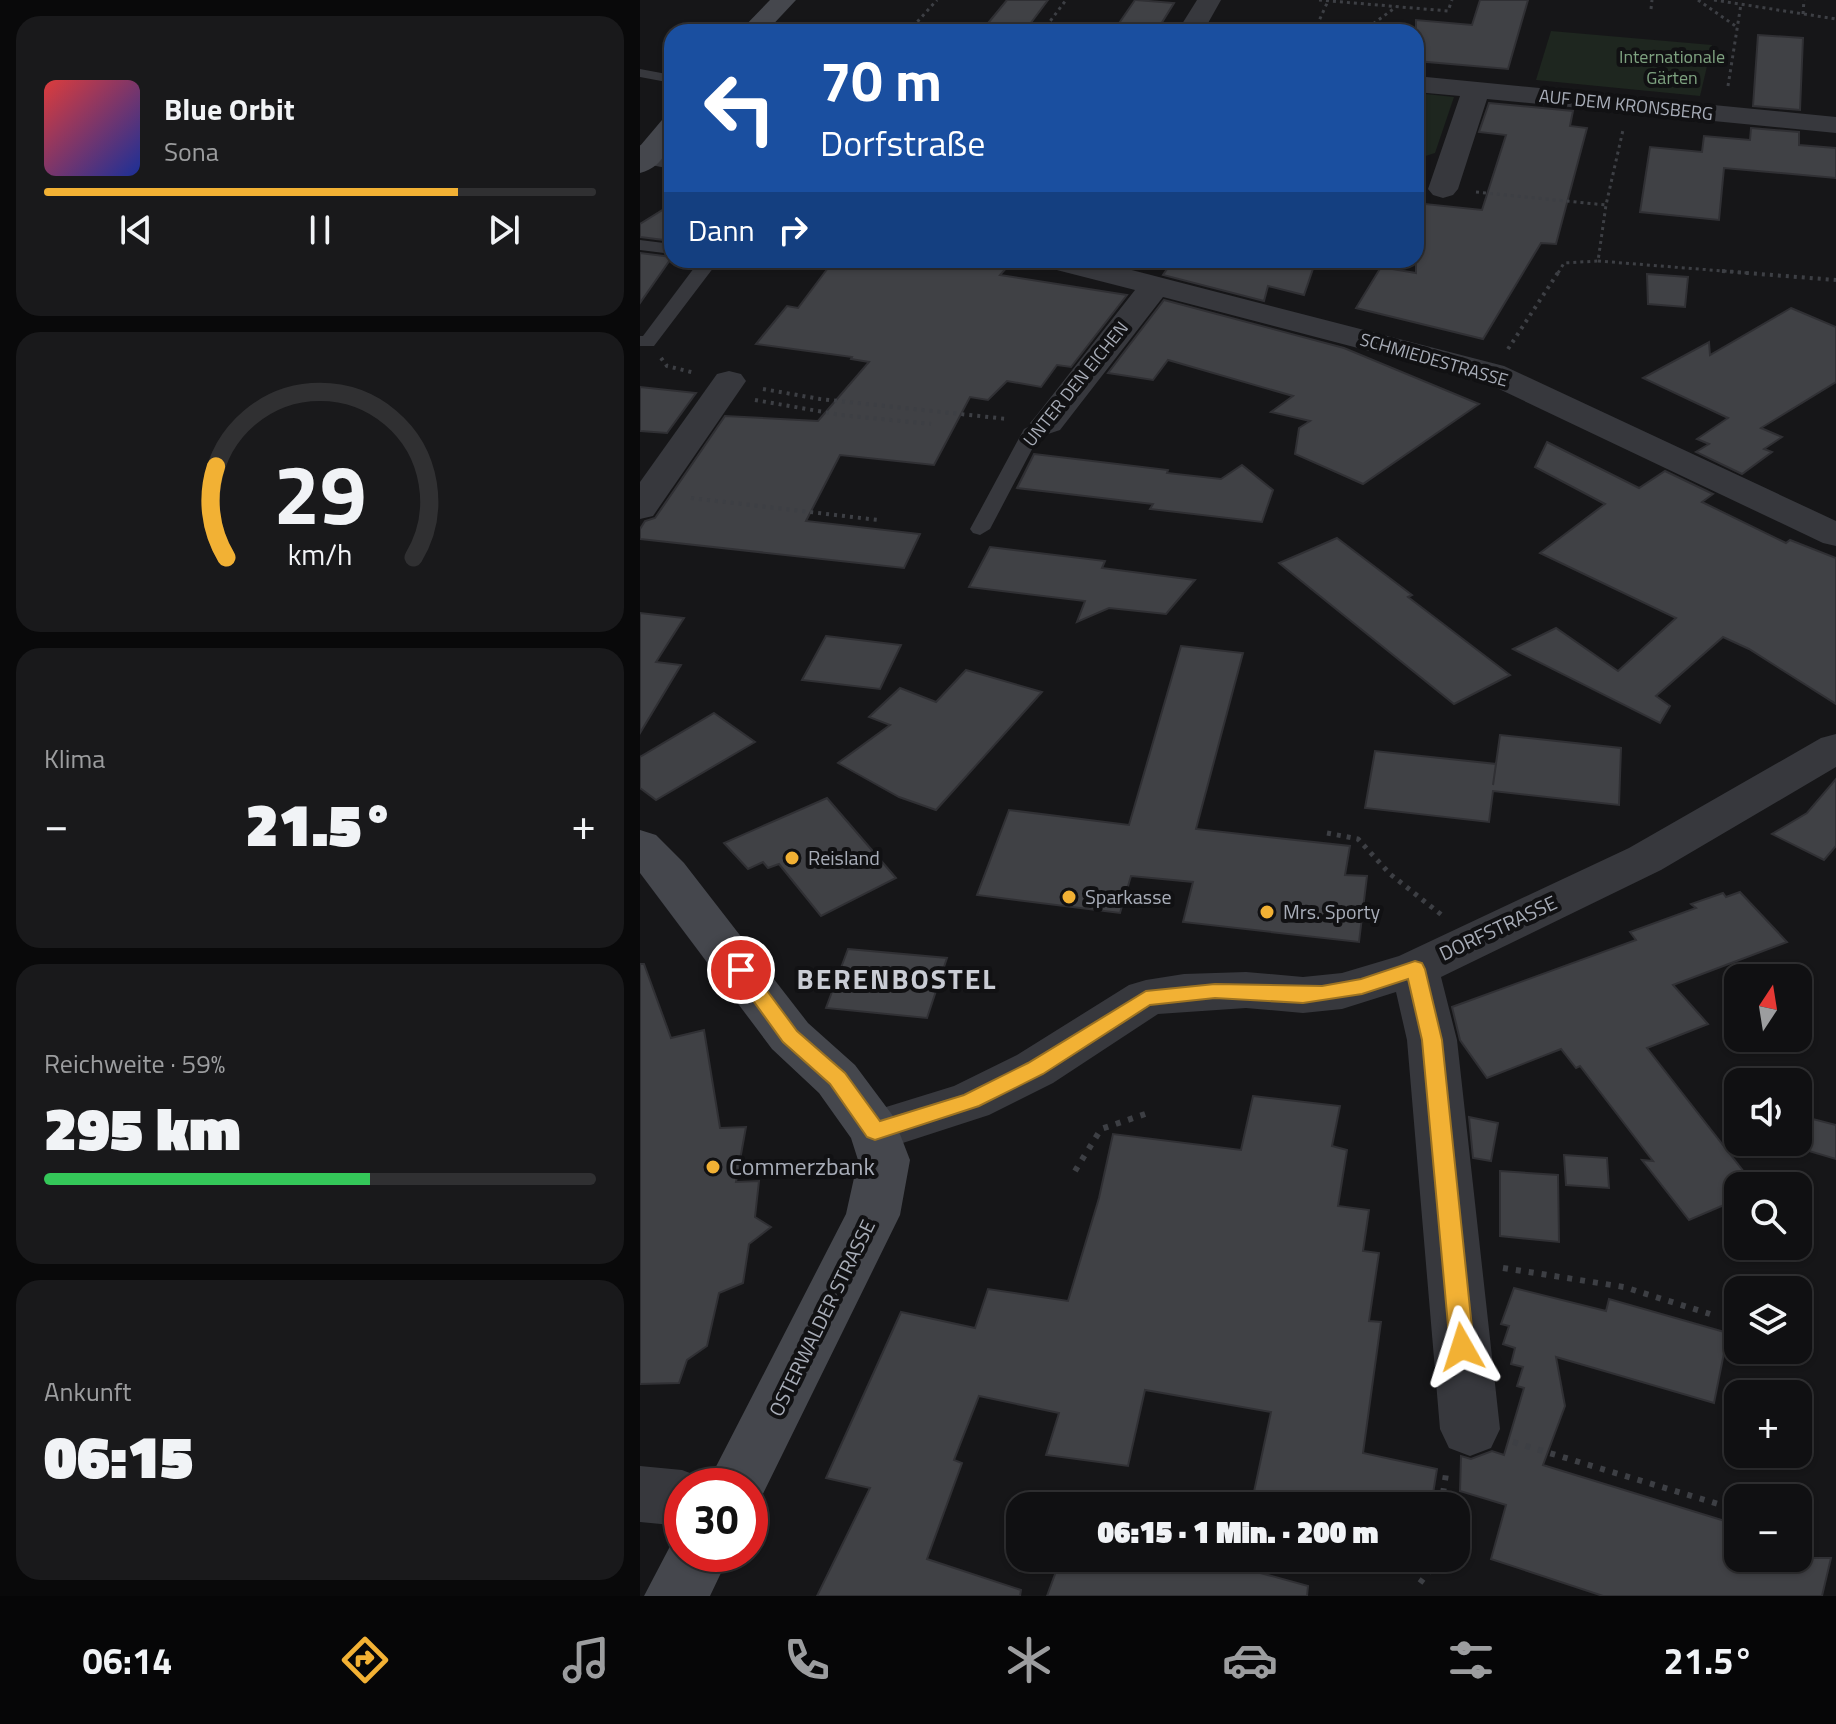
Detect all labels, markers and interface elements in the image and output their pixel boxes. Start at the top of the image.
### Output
text: 70 m [820,38,942,123]
park label: Internationale Gärten [1619,43,1725,91]
icon: left [688,56,792,160]
street label: AUF DEM KRONSBERG [1538,82,1714,127]
text: Blue Orbit [164,86,295,132]
text: Dorfstraße [820,115,985,170]
text: Sona [164,132,219,171]
text: Dann [688,207,755,253]
icon: previous [114,208,158,252]
icon: pause [298,208,342,252]
icon: next [482,208,526,252]
icon: right [771,208,815,252]
street label: UNTER DEN EICHEN [1017,315,1135,452]
street label: SCHMIEDESTRASSE [1357,325,1511,394]
text: 29 [273,430,367,556]
text: km/h [288,533,352,576]
text: Klima [44,739,105,778]
text: 21.5° [246,778,394,869]
text: − [44,790,69,857]
text: + [571,790,596,857]
place label: Reisland [808,842,880,873]
marker: Reisland [783,849,801,867]
place label: Sparkasse [1085,881,1172,912]
street label: DORFSTRASSE [1434,887,1562,968]
marker: Sparkasse [1060,888,1078,906]
place label: Mrs. Sporty [1283,896,1381,927]
marker: Mrs. Sporty [1258,903,1276,921]
pin [707,936,775,1004]
icon: arrive [719,948,763,992]
district label: BERENBOSTEL [797,957,997,1000]
north arrow [1724,964,1812,1052]
map controls [1724,964,1812,1572]
text: Reichweite · 59% [44,1044,225,1083]
button: sound [1724,1068,1812,1156]
text: 295 km [44,1082,241,1173]
place label: Commerzbank [729,1148,875,1184]
marker: Commerzbank [704,1158,722,1176]
button: search [1724,1172,1812,1260]
street label: OSTERWALDER STRASSE [760,1214,883,1421]
button: layers [1724,1276,1812,1364]
position arrow [1420,1305,1504,1389]
text: Ankunft [44,1372,131,1411]
button: + [1724,1380,1812,1468]
text: 06:15 [44,1410,193,1501]
speed limit sign: 30 [664,1468,768,1572]
button: − [1724,1484,1812,1572]
text: 06:15 · 1 Min. · 200 m [1098,1509,1378,1555]
icon: directions [337,1632,393,1688]
icon: music [558,1632,614,1688]
icon: phone [779,1632,835,1688]
icon: climate [1001,1632,1057,1688]
icon: car [1222,1632,1278,1688]
icon: filters [1443,1632,1499,1688]
text: 06:14 [83,1633,172,1688]
text: 21.5° [1664,1633,1753,1688]

